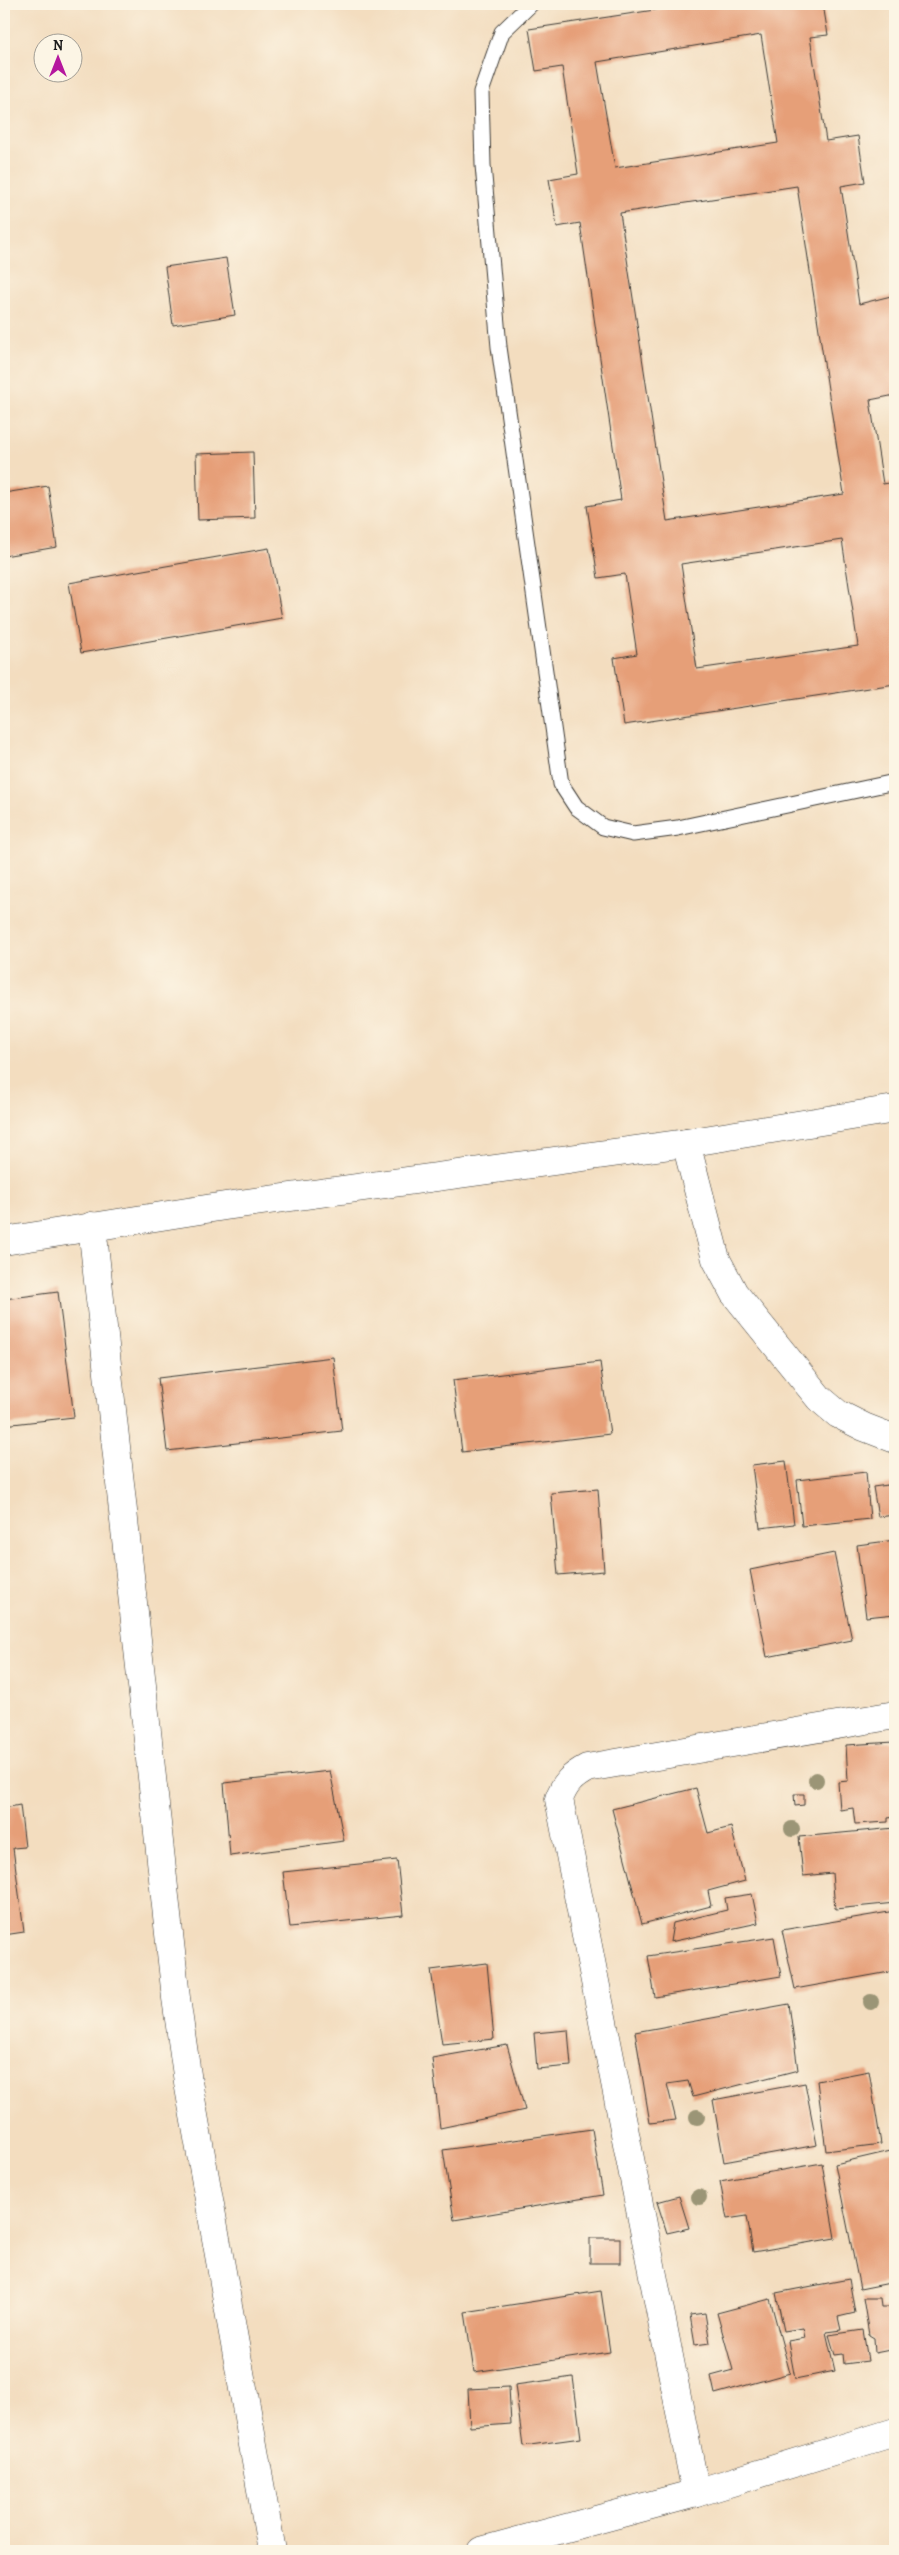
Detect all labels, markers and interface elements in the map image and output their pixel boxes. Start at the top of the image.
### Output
north arrow [32,32,82,82]
text: N [53,36,63,55]

